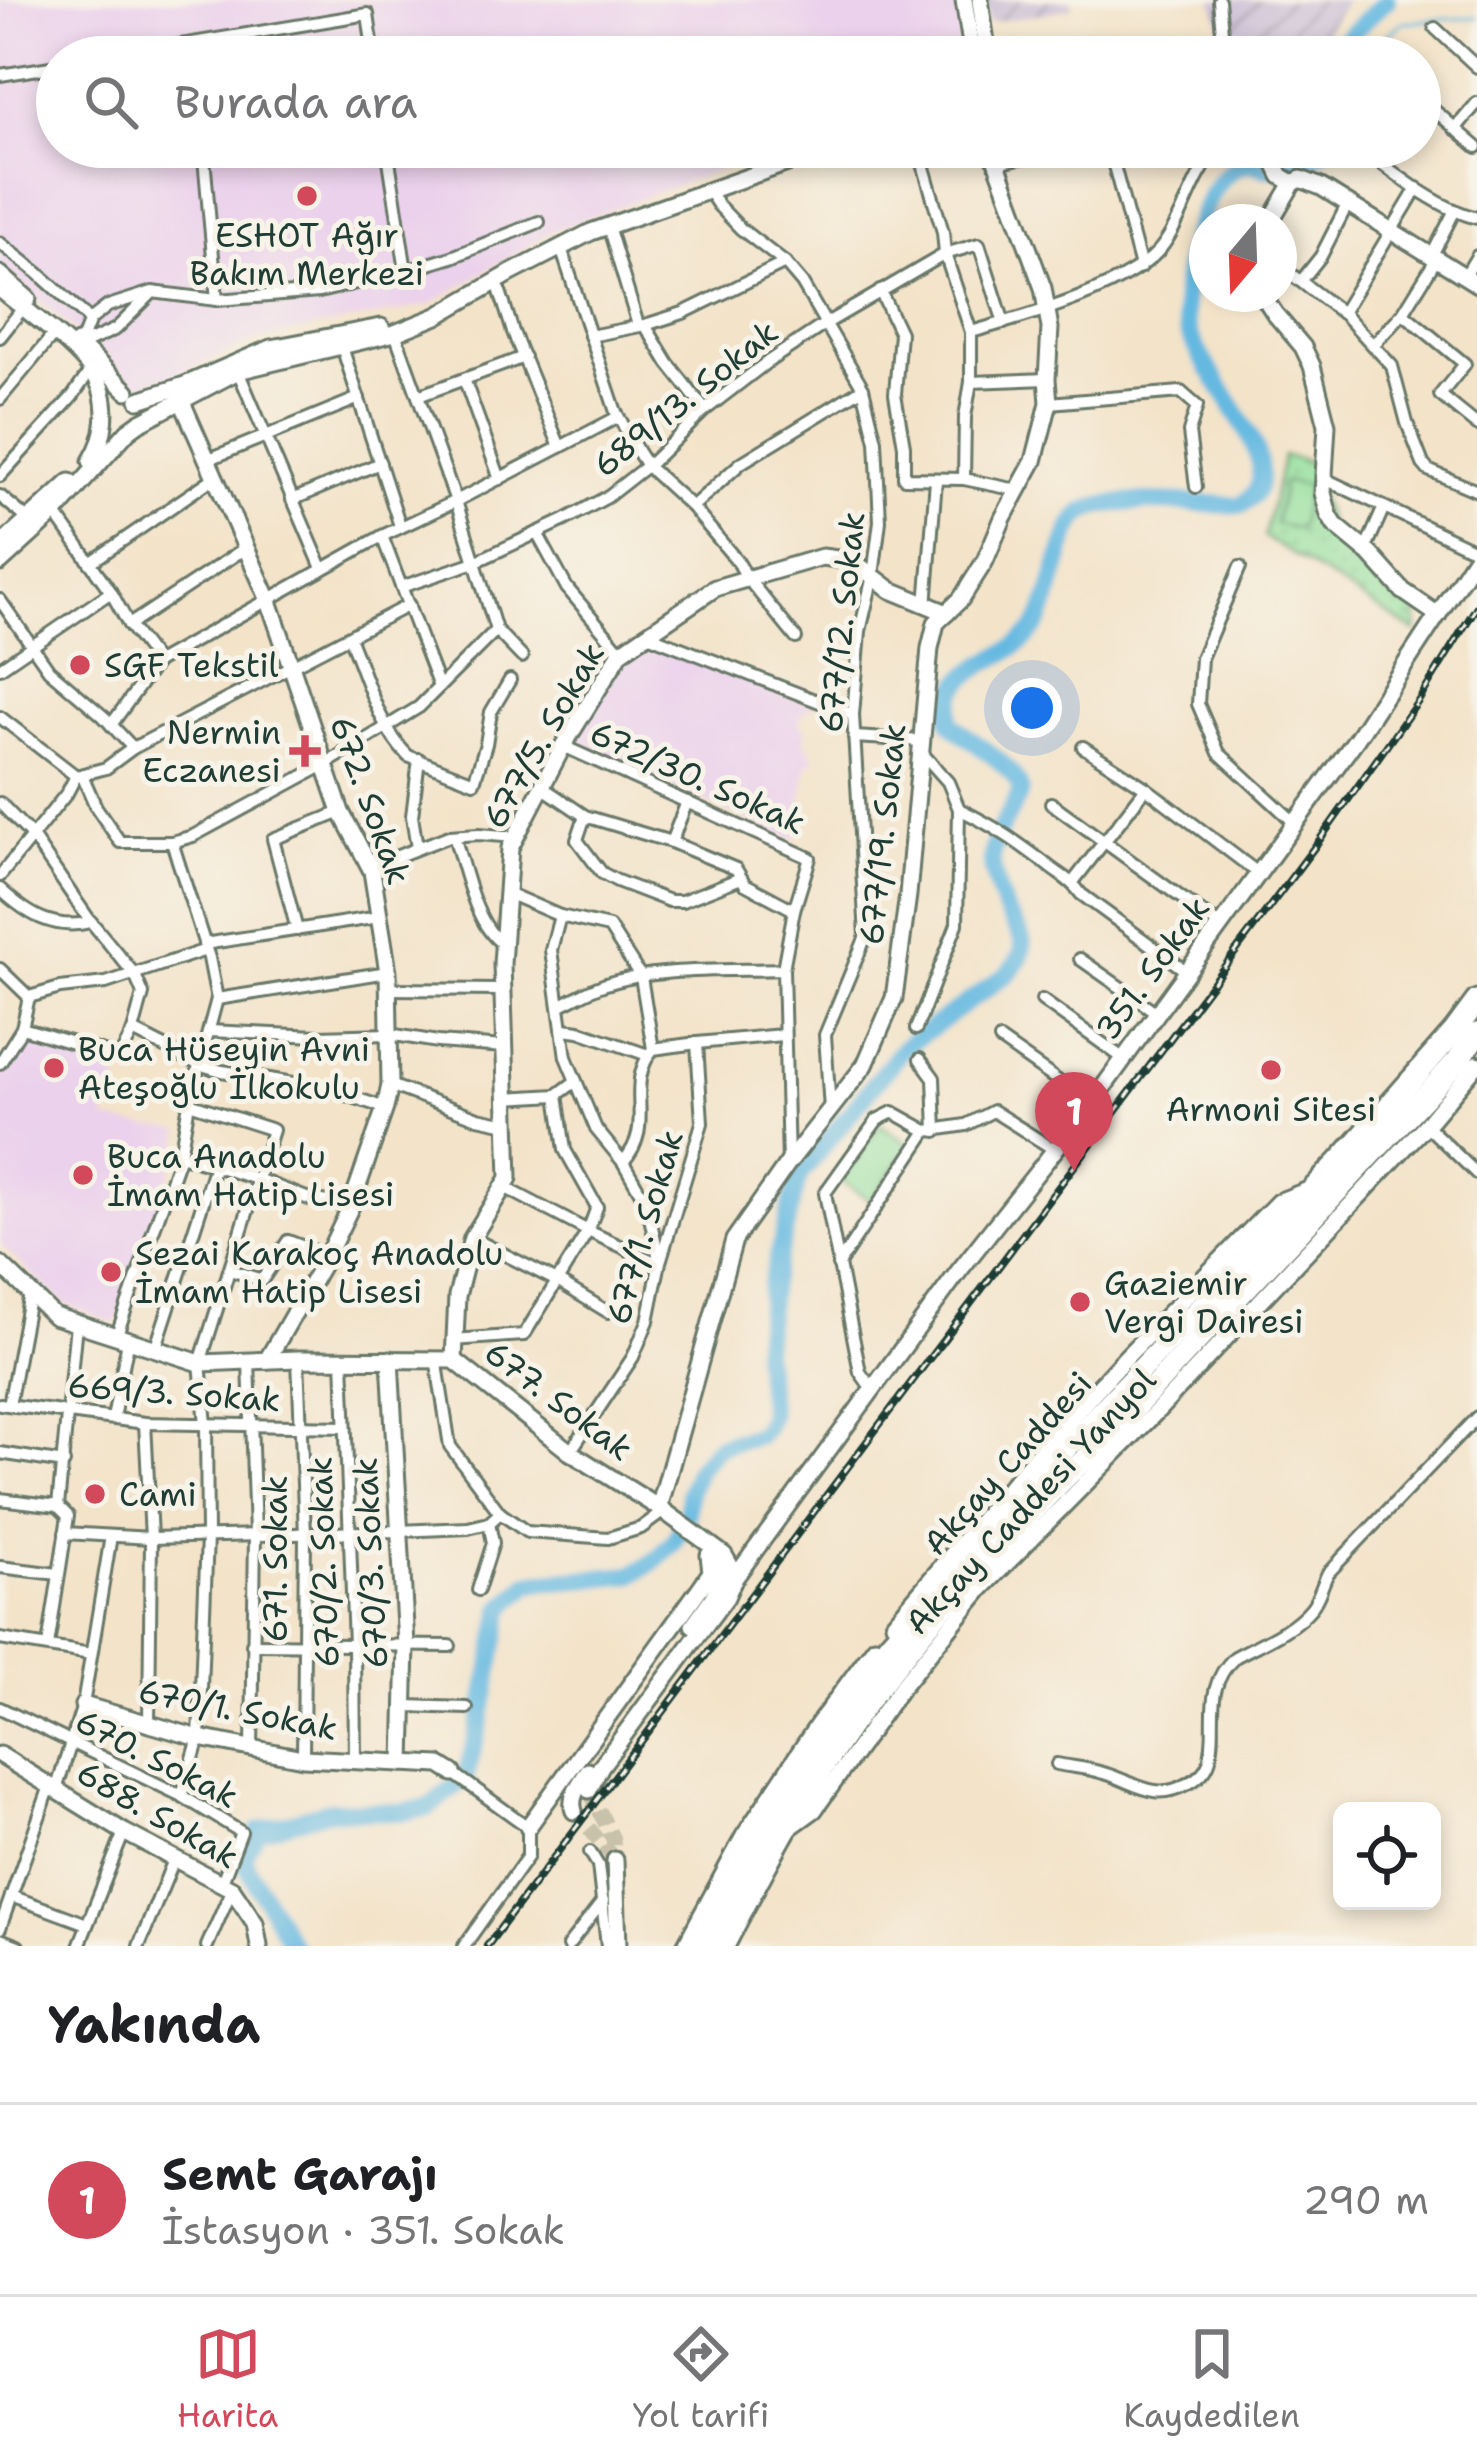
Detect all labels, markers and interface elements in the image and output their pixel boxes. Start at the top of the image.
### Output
search box [36,36,1441,168]
icon: search [78,69,144,135]
text: Burada ara [174,72,417,132]
marker: ESHOT Ağır Bakım Merkezi [294,183,320,209]
north arrow [1189,204,1297,312]
place label: ESHOT Ağır Bakım Merkezi [190,213,424,296]
street label: 689/13. Sokak [583,310,787,487]
street label: 677/12. Sokak [808,509,875,735]
street label: 677/5. Sokak [472,634,615,836]
place label: SGF Tekstil [104,643,279,688]
marker: SGF Tekstil [67,652,93,678]
your location [1002,678,1062,738]
place label: Nermin Eczanesi [142,710,281,793]
street label: 672. Sokak [319,710,422,891]
street label: 672/30. Sokak [583,710,813,845]
street label: 677/19. Sokak [848,721,917,947]
marker: Nermin Eczanesi [292,738,318,764]
street label: 351. Sokak [1085,887,1220,1049]
place label: Buca Hüseyin Avni Ateşoğlu İlkokulu [78,1027,370,1110]
marker: Buca Hüseyin Avni Ateşoğlu İlkokulu [41,1055,67,1081]
marker: Armoni Sitesi [1258,1057,1284,1083]
pin: 1 [1035,1072,1113,1171]
place label: Armoni Sitesi [1166,1087,1376,1132]
street label: 677/1. Sokak [595,1125,694,1329]
place label: Buca Anadolu İmam Hatip Lisesi [107,1134,394,1217]
marker: Buca Anadolu İmam Hatip Lisesi [70,1162,96,1188]
place label: Sezai Karakoç Anadolu İmam Hatip Lisesi [135,1231,503,1314]
marker: Sezai Karakoç Anadolu İmam Hatip Lisesi [98,1259,124,1285]
place label: Gaziemir Vergi Dairesi [1104,1261,1304,1344]
marker: Gaziemir Vergi Dairesi [1067,1289,1093,1315]
street label: 677. Sokak [475,1330,642,1471]
street label: Akçay Caddesi Yanyol [895,1358,1166,1644]
street label: Akçay Caddesi [913,1362,1102,1565]
street label: 669/3. Sokak [66,1363,282,1422]
street label: 670/2. Sokak [297,1456,350,1668]
street label: 670/3. Sokak [342,1456,398,1670]
place label: Cami [119,1472,197,1517]
street label: 671. Sokak [253,1475,298,1643]
marker: Cami [82,1481,108,1507]
street label: 670/1. Sokak [135,1668,341,1751]
street label: 670. Sokak [68,1698,246,1819]
street label: 688. Sokak [69,1750,247,1879]
map controls [1333,1802,1441,1910]
button: locate [1333,1802,1441,1910]
text: Yakında [48,1990,260,2058]
text: Semt Garajı [162,2144,438,2204]
text: 1 [78,2174,96,2226]
text: 290 m [1303,2174,1429,2226]
text: İstasyon · 351. Sokak [162,2204,565,2256]
tab: Harita [177,2321,278,2438]
tab: Yol tarifi [632,2321,769,2438]
tab: Kaydedilen [1124,2321,1300,2438]

